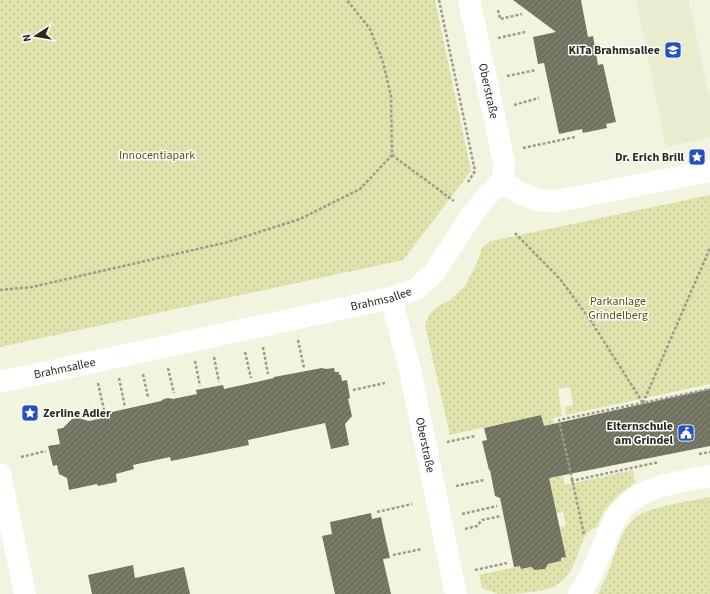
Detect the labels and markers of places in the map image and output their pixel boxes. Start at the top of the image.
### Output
school or university icon: KiTa Brahmsallee [663,40,683,60]
place label: KiTa Brahmsallee [569,42,660,59]
place icon: Dr. Erich Brill [687,147,707,167]
place label: Dr. Erich Brill [615,149,685,166]
place icon: Zerline Adler [20,403,40,423]
place label: Zerline Adler [43,405,111,422]
place label: Elternschule am Grindel [607,418,674,449]
public building icon: Elternschule am Grindel [676,423,696,443]

